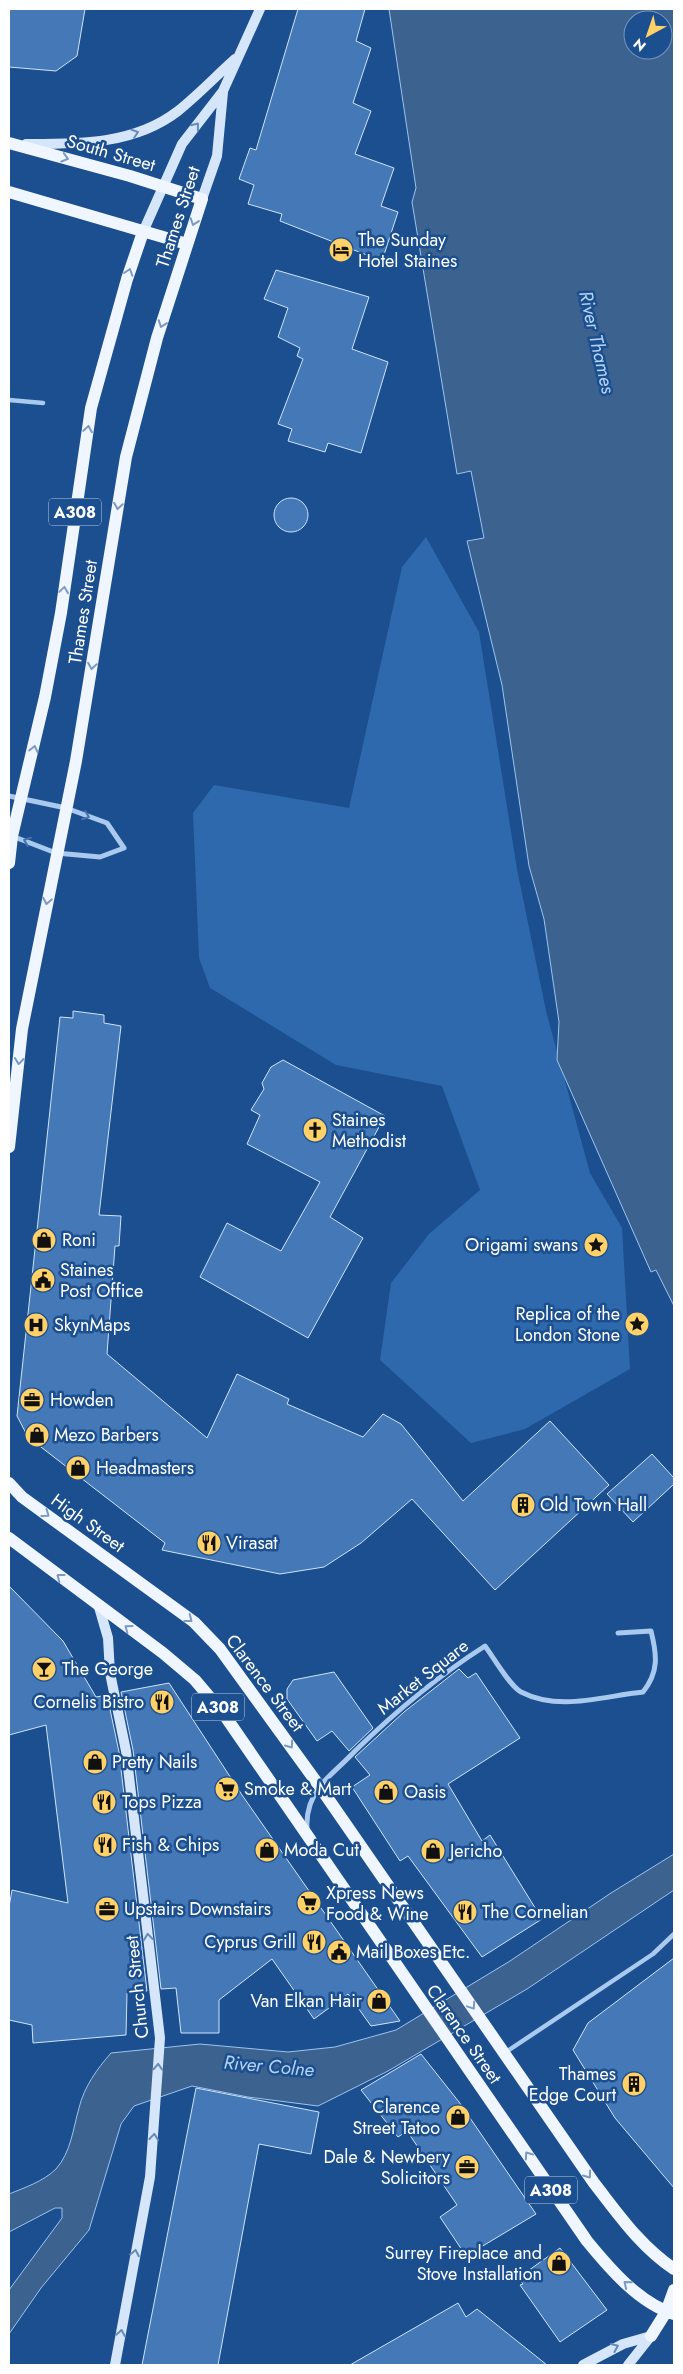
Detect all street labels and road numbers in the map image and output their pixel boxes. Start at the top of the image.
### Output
street label: South Street [64,128,159,178]
street label: Thames Street [149,162,207,271]
road number: A308 [49,498,101,526]
street label: Thames Street [62,557,104,666]
street label: High Street [46,1487,131,1559]
street label: Clarence Street [220,1629,311,1738]
street label: Market Square [372,1633,474,1721]
road number: A308 [192,1694,244,1720]
street label: Church Street [119,1933,155,2040]
street label: Clarence Street [420,1979,508,2090]
road number: A308 [525,2176,577,2204]

